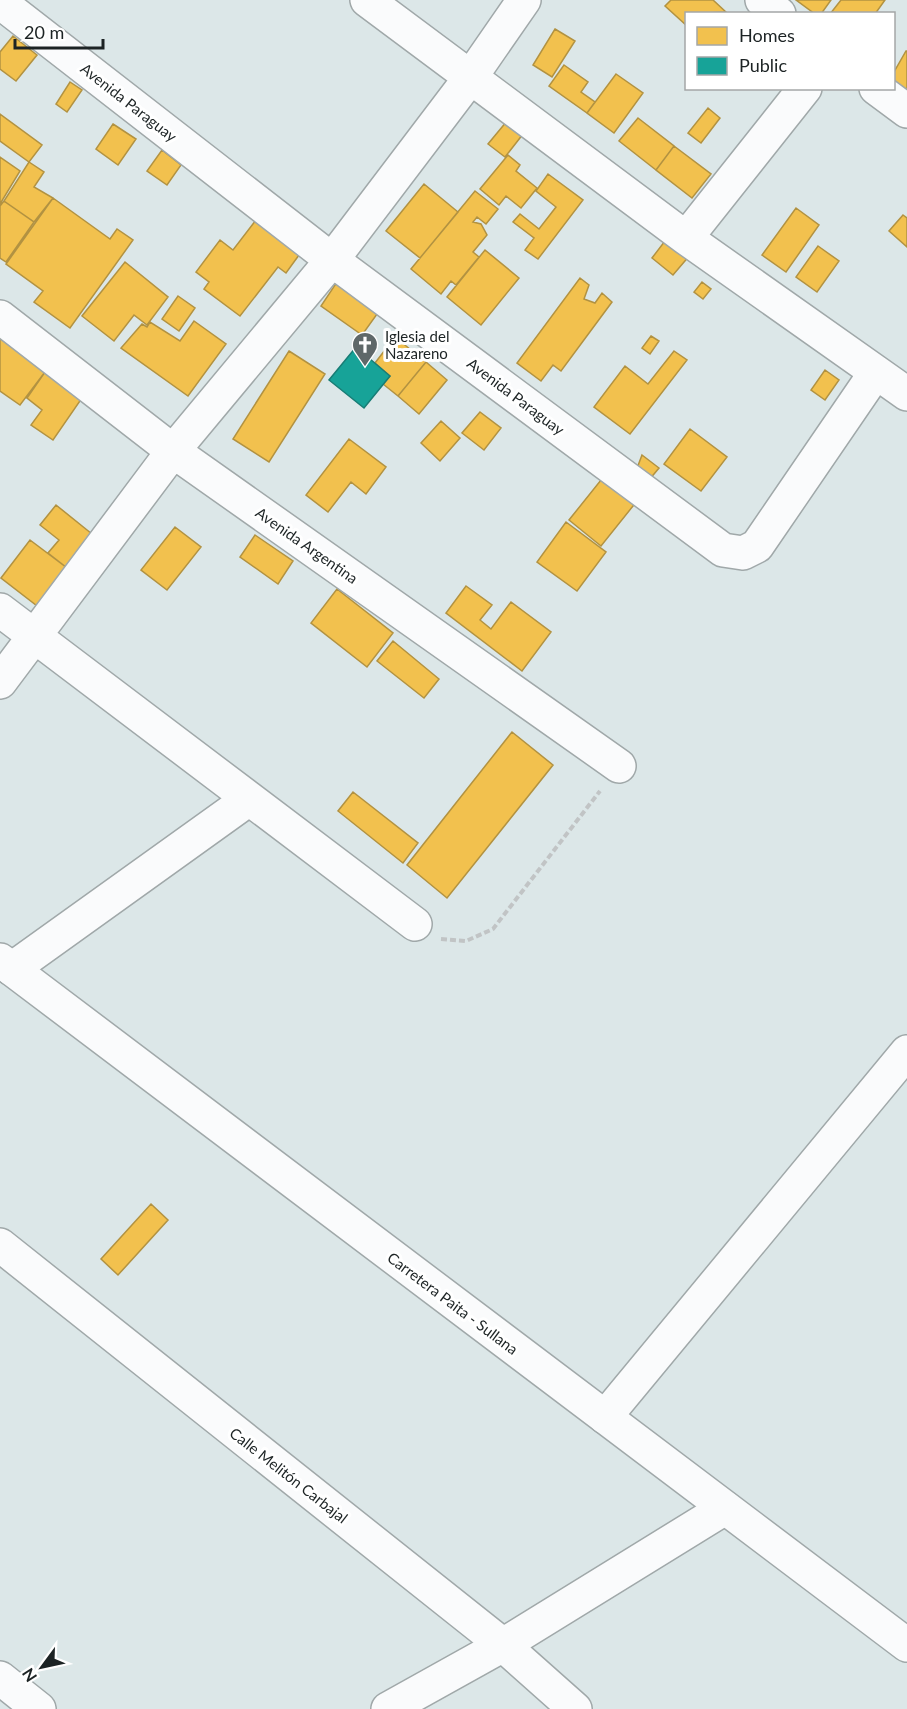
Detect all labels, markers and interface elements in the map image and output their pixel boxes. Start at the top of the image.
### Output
scale bar [15,12,104,50]
legend [685,12,895,90]
text: 20 m [24,21,64,43]
text: Homes [739,24,795,46]
text: Public [739,54,787,76]
street label: Avenida Paraguay [77,59,181,145]
place label: Iglesia del Nazareno [385,327,449,362]
church icon: Iglesia del Nazareno [350,330,380,368]
street label: Avenida Paraguay [464,354,568,439]
street label: Avenida Argentina [252,503,362,587]
street label: Carretera Paita - Sullana [384,1248,522,1358]
street label: Calle Melitón Carbajal [227,1423,351,1527]
north arrow [12,1637,72,1697]
text: N [18,1665,40,1686]

